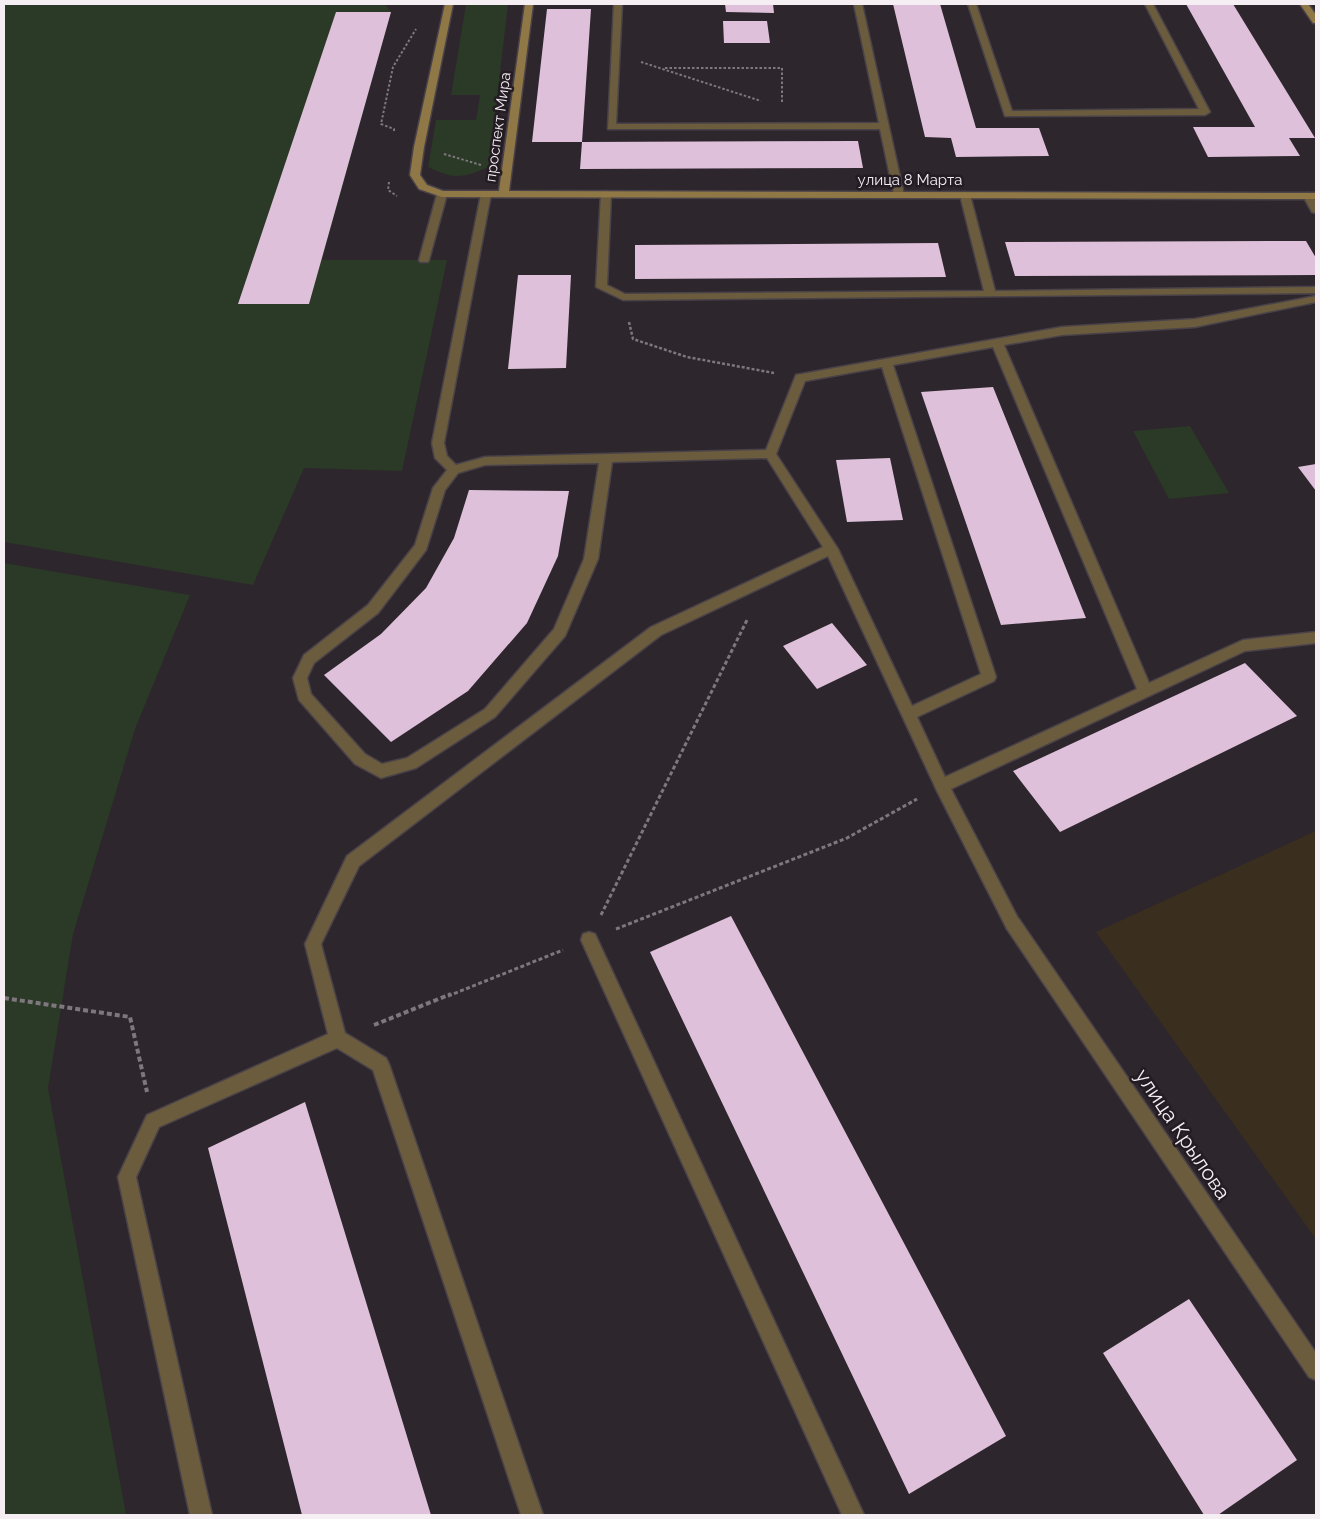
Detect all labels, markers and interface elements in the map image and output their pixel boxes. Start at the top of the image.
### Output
street label: проспект Мира [481,71,515,183]
street label: улица 8 Марта [858,171,962,189]
street label: улица Крылова [1130,1064,1236,1204]

